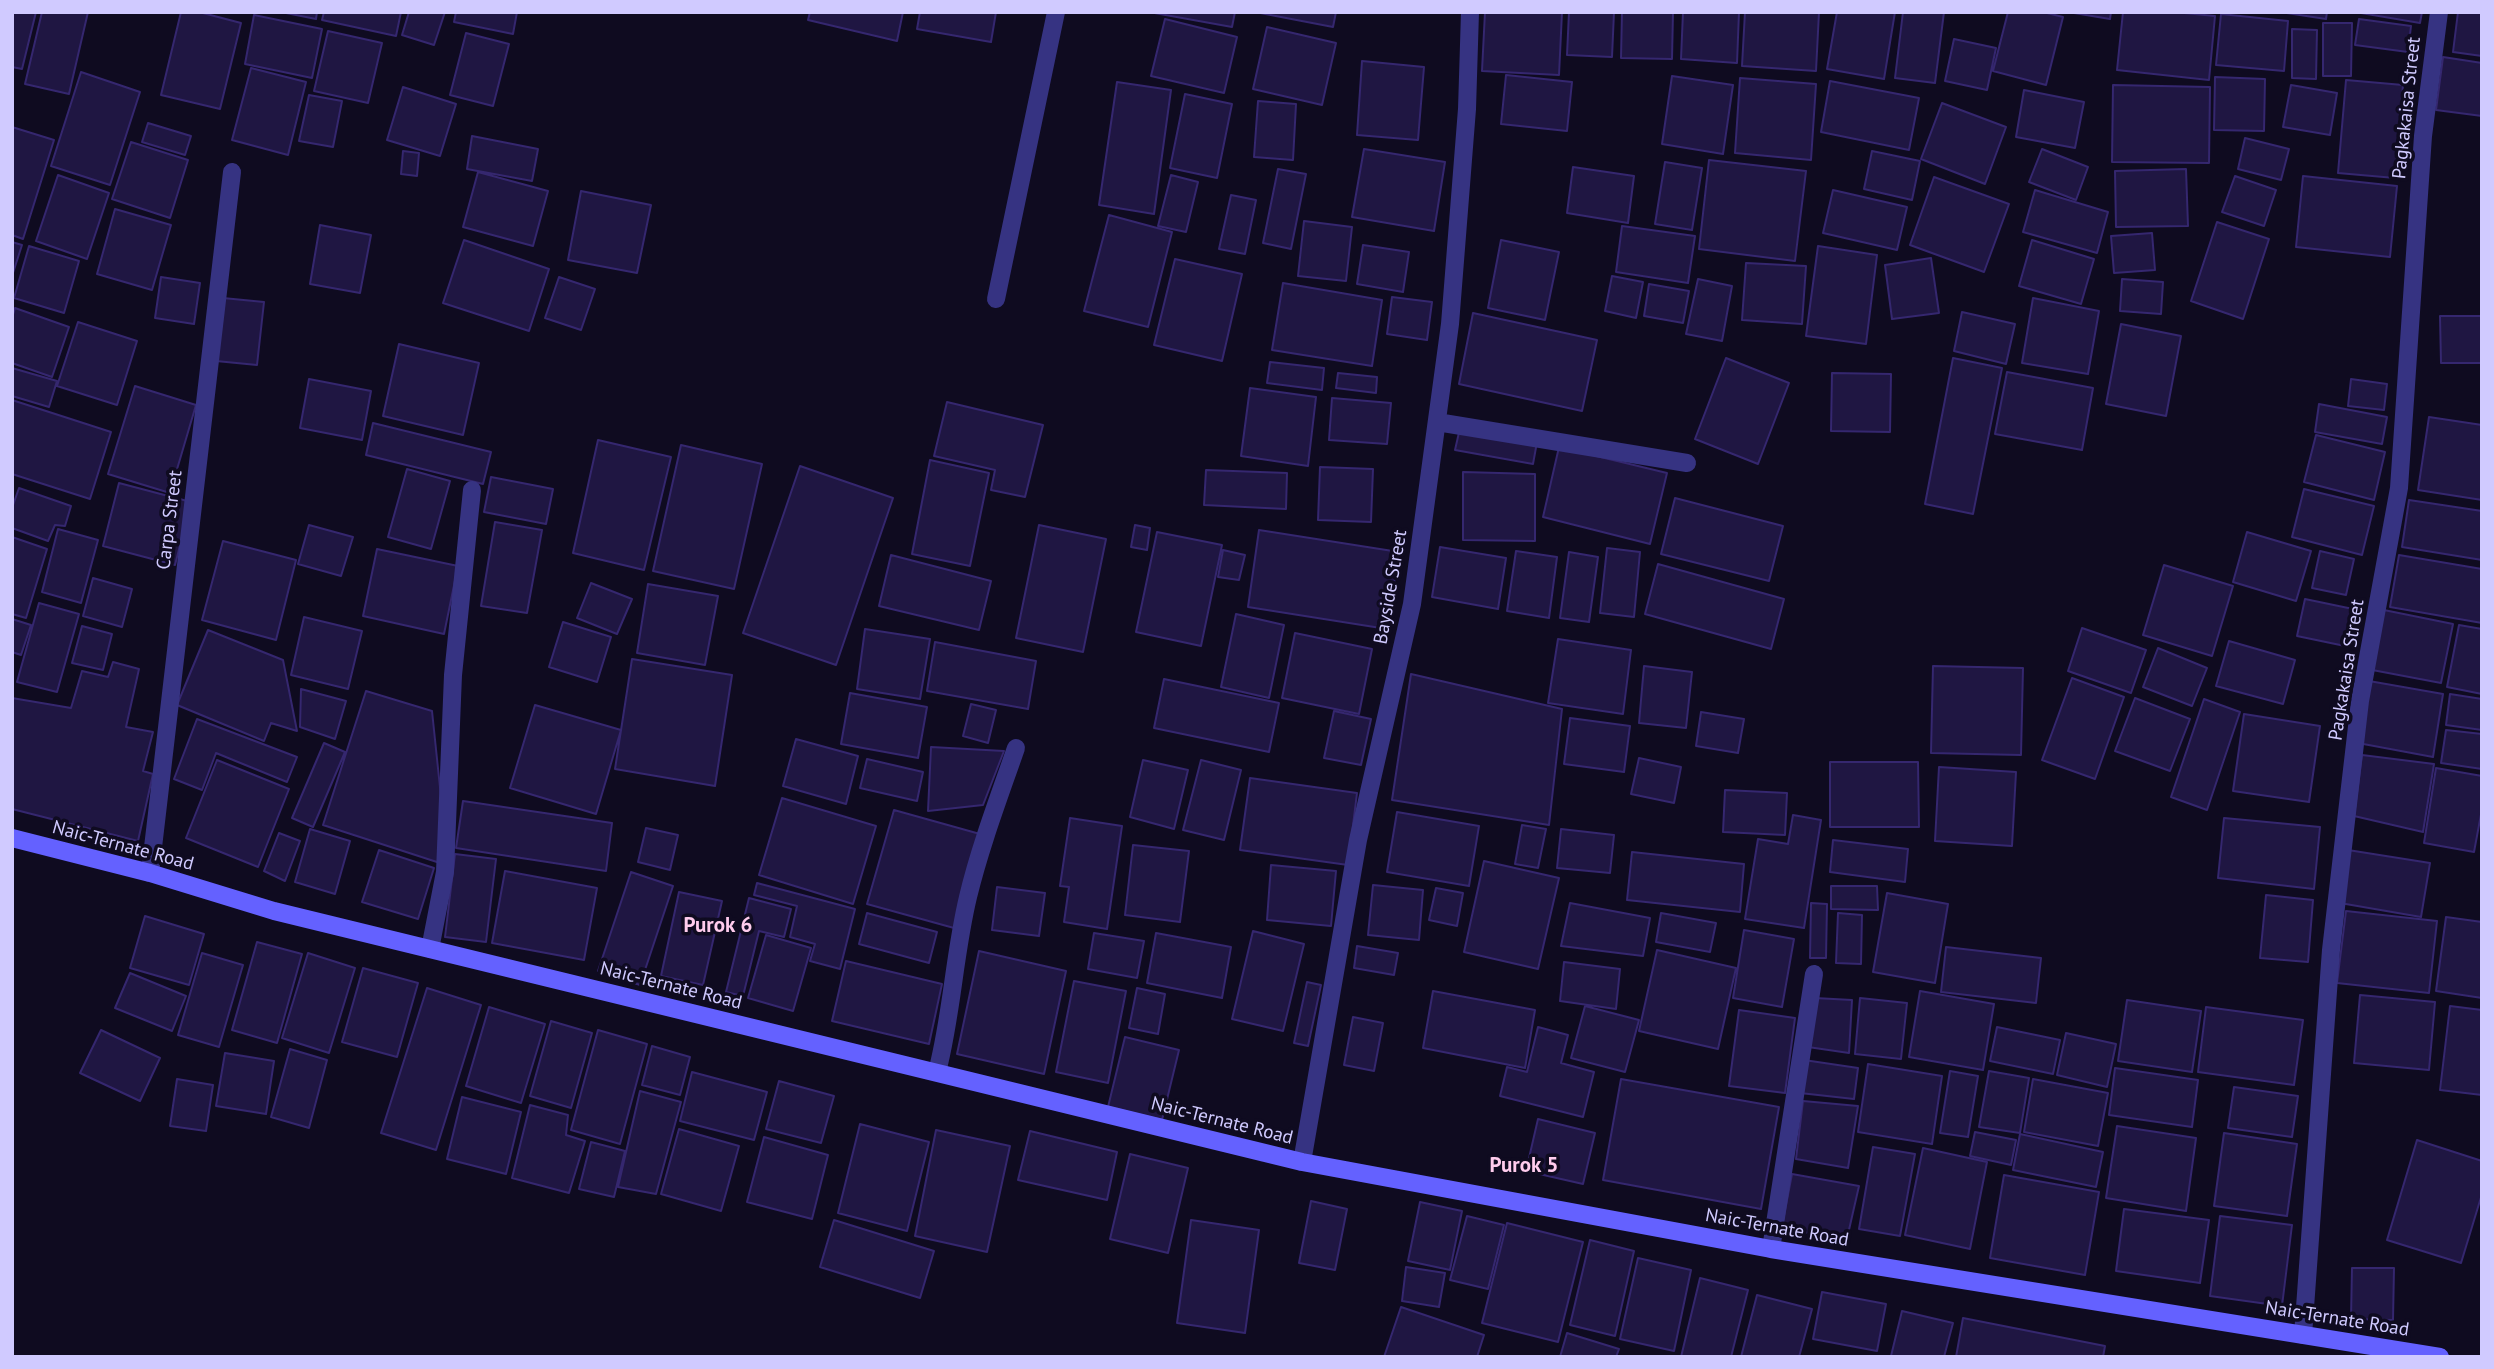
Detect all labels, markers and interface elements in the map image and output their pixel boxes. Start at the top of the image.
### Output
street label: Pagkakaisa Street [2388,36,2426,180]
street label: Carpa Street [153,469,187,571]
street label: Bayside Street [1370,528,1412,646]
street label: Pagkakaisa Street [2325,598,2369,742]
street label: Naic-Ternate Road [50,816,196,876]
district label: Purok 6 [684,913,752,939]
street label: Naic-Ternate Road [598,957,744,1015]
street label: Naic-Ternate Road [1149,1092,1295,1150]
district label: Purok 5 [1490,1153,1558,1179]
street label: Naic-Ternate Road [1703,1204,1851,1252]
street label: Naic-Ternate Road [2263,1296,2411,1342]

